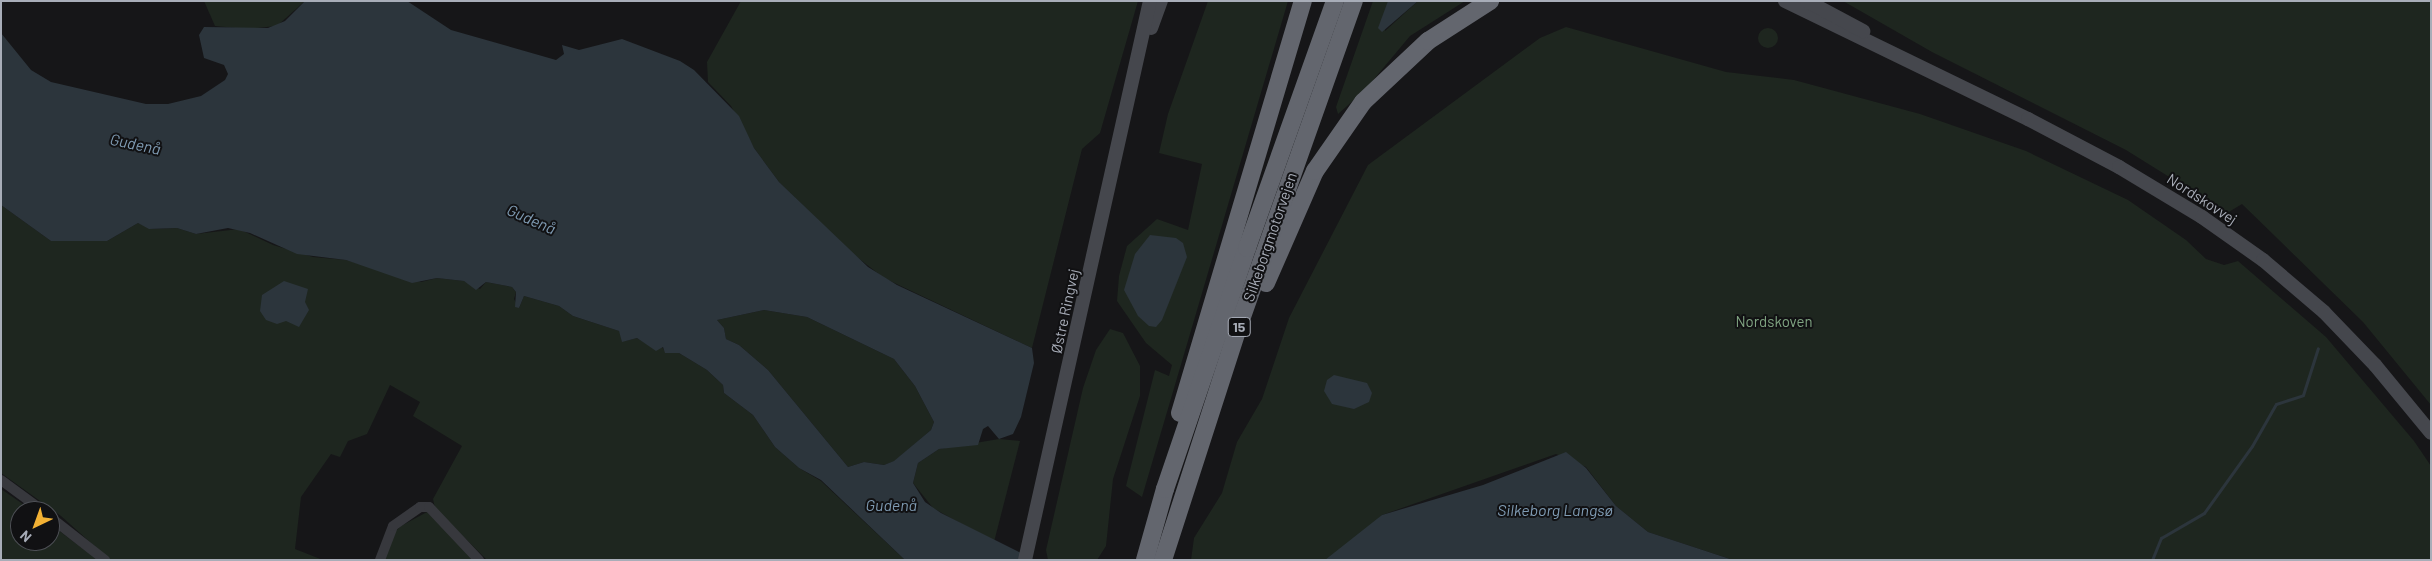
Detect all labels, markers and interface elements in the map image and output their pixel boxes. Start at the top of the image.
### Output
water label: Gudenå [108,129,162,159]
street label: Silkeborgmotorvejen [1239,170,1301,304]
street label: Nordskovvej [2164,170,2240,228]
water label: Gudenå [504,200,558,238]
street label: Østre Ringvej [1047,267,1083,355]
park label: Nordskoven [1735,313,1813,331]
road number: 15 [1226,316,1252,338]
water label: Gudenå [866,495,916,515]
water label: Silkeborg Langsø [1497,500,1613,520]
north arrow [10,501,60,551]
text: N [16,527,34,546]

